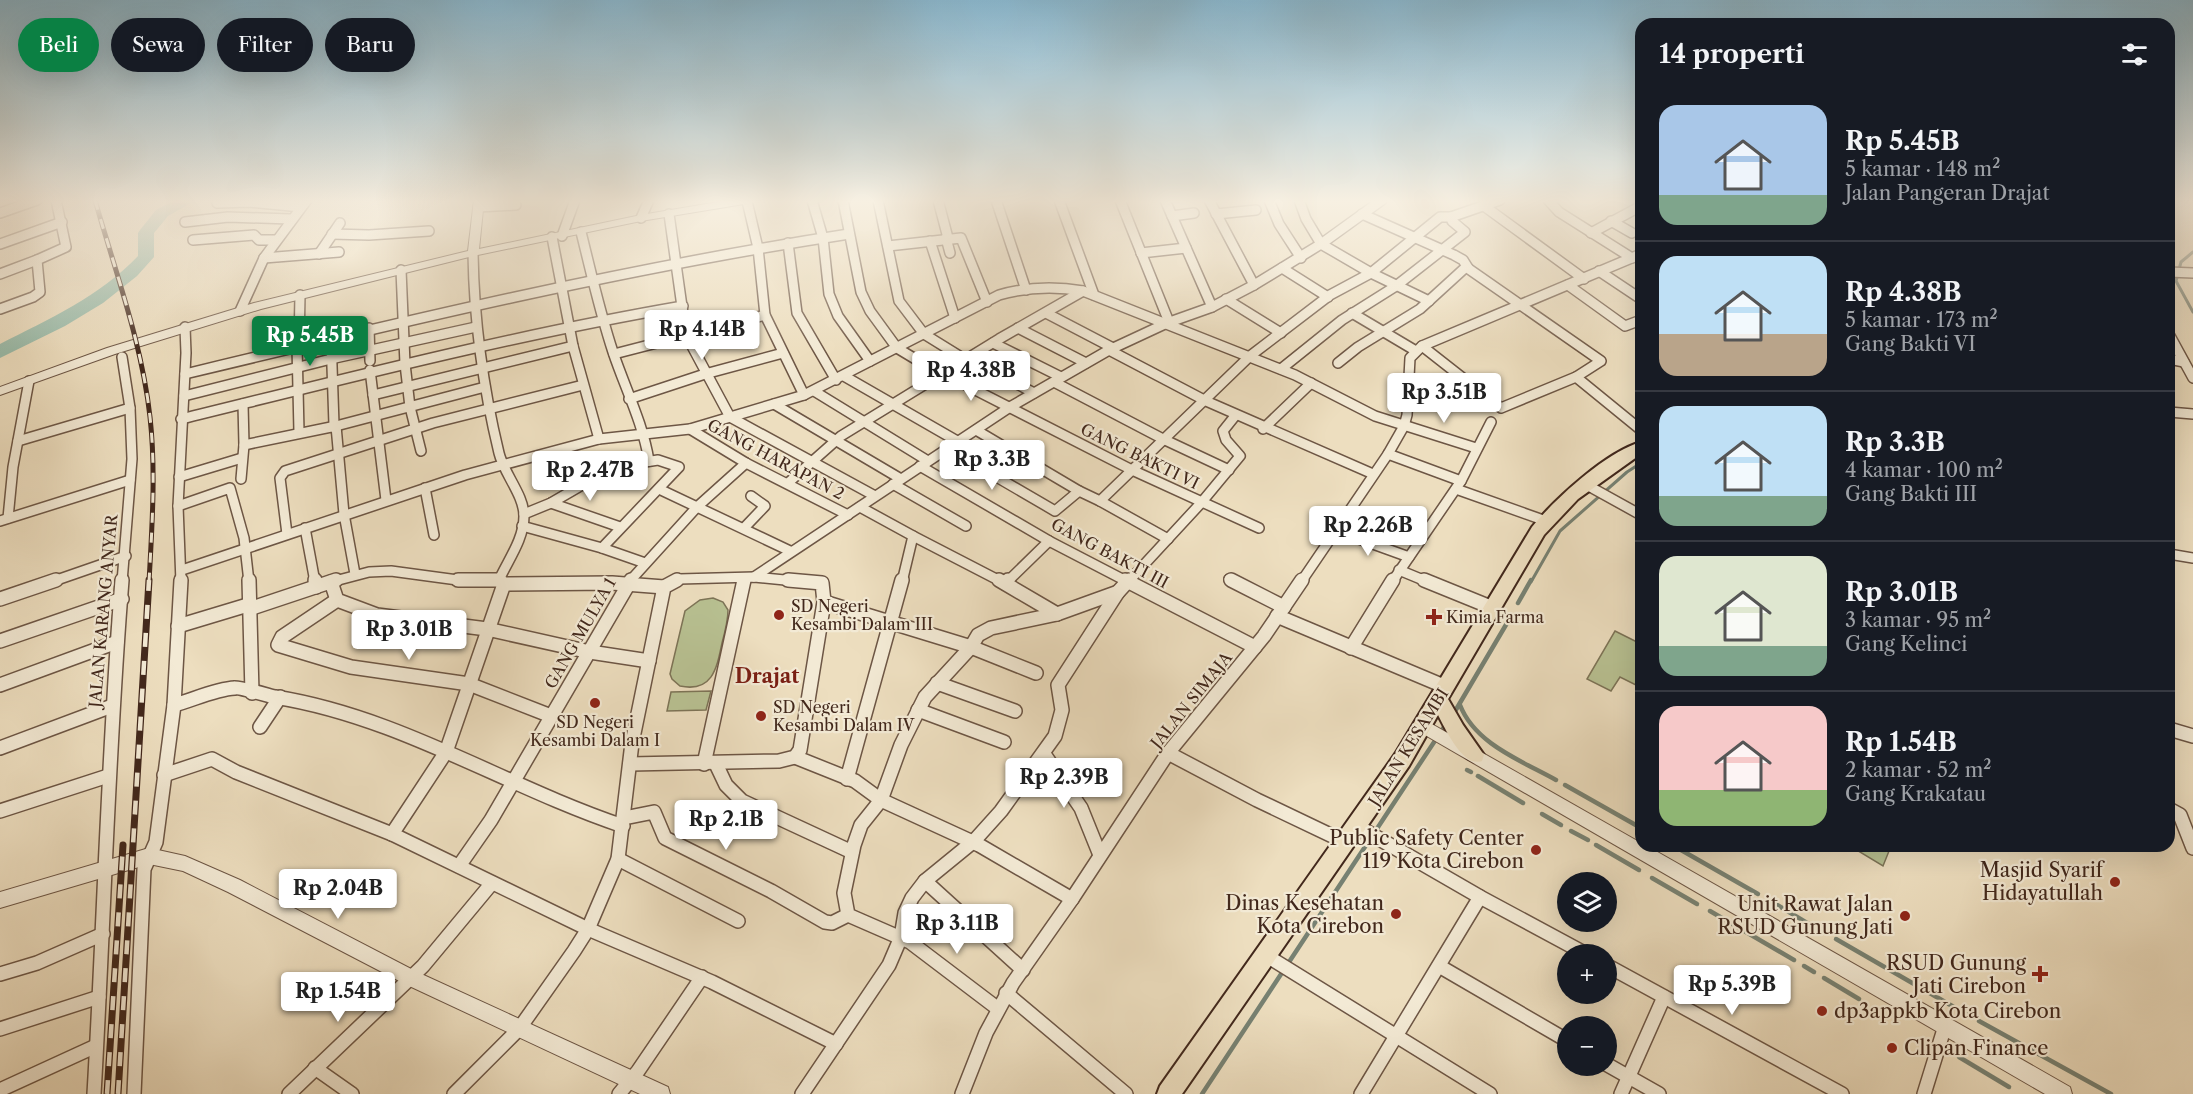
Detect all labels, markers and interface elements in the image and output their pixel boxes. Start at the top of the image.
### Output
chip: Beli [18,18,99,72]
chip: Sewa [111,18,205,72]
chip: Filter [217,18,313,72]
chip: Baru [325,18,415,72]
text: 14 properti [1659,38,1804,70]
icon: filters [2118,38,2151,71]
text: Rp 5.45B [1845,125,1960,157]
icon: home [1707,129,1779,201]
text: 5 kamar · 148 m² [1845,157,2000,181]
text: Jalan Pangeran Drajat [1845,181,2049,205]
text: Rp 4.38B [1845,276,1962,308]
icon: home [1707,280,1779,352]
text: 5 kamar · 173 m² [1845,308,1998,332]
pin: Rp 4.14B [640,310,764,361]
pin: Rp 5.45B [248,316,372,367]
text: Rp 4.14B [659,317,745,341]
text: Rp 5.45B [266,323,354,347]
text: Gang Bakti VI [1845,332,1976,356]
pin: Rp 4.38B [909,351,1033,402]
text: Rp 4.38B [926,358,1016,382]
pin: Rp 3.51B [1382,373,1506,424]
text: Rp 3.51B [1401,380,1487,404]
street label: GANG HARAPAN 2 [704,414,848,504]
street label: GANG BAKTI VI [1078,419,1202,493]
text: Rp 3.3B [1845,426,1945,458]
icon: home [1707,430,1779,502]
pin: Rp 3.3B [937,440,1047,491]
text: Rp 3.3B [954,447,1030,471]
pin: Rp 2.47B [528,451,652,502]
text: Rp 2.47B [546,458,634,482]
text: 4 kamar · 100 m² [1845,458,2003,482]
text: Gang Bakti III [1845,482,1977,506]
pin: Rp 2.26B [1306,506,1430,557]
street label: JALAN KARANG ANYAR [84,512,122,711]
text: Rp 2.26B [1323,513,1413,537]
street label: GANG BAKTI III [1048,514,1172,592]
street label: GANG MULYA 1 [540,574,620,692]
text: Rp 3.01B [1845,576,1958,608]
icon: home [1707,580,1779,652]
place label: SD Negeri Kesambi Dalam III [791,596,933,634]
place label: Kimia Farma [1446,607,1544,627]
marker: SD Negeri Kesambi Dalam III [772,608,786,622]
text: 3 kamar · 95 m² [1845,608,1991,632]
pin: Rp 3.01B [347,610,471,661]
marker: Kimia Farma [1427,610,1441,624]
text: Rp 3.01B [365,617,453,641]
text: Gang Kelinci [1845,632,1967,656]
street label: JALAN SIMAJA [1144,647,1237,755]
district label: Drajat [735,664,799,688]
street label: JALAN KESAMBI [1362,684,1452,812]
marker: SD Negeri Kesambi Dalam I [588,696,602,710]
place label: SD Negeri Kesambi Dalam IV [773,697,915,735]
marker: SD Negeri Kesambi Dalam IV [754,709,768,723]
place label: SD Negeri Kesambi Dalam I [530,712,660,750]
text: Rp 1.54B [1845,726,1957,758]
icon: home [1707,730,1779,802]
pin: Rp 2.39B [1002,758,1126,809]
text: 2 kamar · 52 m² [1845,758,1992,782]
text: Rp 2.39B [1019,765,1109,789]
text: Gang Krakatau [1845,782,1986,806]
pin: Rp 2.1B [671,800,781,851]
text: Rp 2.1B [688,807,764,831]
place label: Public Safety Center 119 Kota Cirebon [1329,826,1525,873]
marker: Public Safety Center 119 Kota Cirebon [1529,843,1543,857]
place label: Masjid Syarif Hidayatullah [1980,858,2106,905]
pin: Rp 2.04B [276,869,400,920]
map controls [1557,872,1617,1076]
button: layers [1557,872,1617,932]
marker: Masjid Syarif Hidayatullah [2108,875,2122,889]
text: Rp 2.04B [293,876,383,900]
place label: Dinas Kesehatan Kota Cirebon [1225,891,1384,938]
place label: Unit Rawat Jalan RSUD Gunung Jati [1717,892,1893,939]
pin: Rp 3.11B [895,904,1019,955]
marker: Dinas Kesehatan Kota Cirebon [1389,907,1403,921]
marker: Unit Rawat Jalan RSUD Gunung Jati [1898,909,1912,923]
text: Rp 3.11B [915,911,999,935]
button: + [1557,944,1617,1004]
place label: RSUD Gunung Jati Cirebon [1886,951,2026,998]
pin: Rp 5.39B [1670,965,1794,1016]
marker: RSUD Gunung Jati Cirebon [2031,965,2049,983]
pin: Rp 1.54B [276,972,400,1023]
text: Rp 5.39B [1688,972,1776,996]
text: Rp 1.54B [295,979,381,1003]
place label: dp3appkb Kota Cirebon [1834,999,2062,1023]
marker: dp3appkb Kota Cirebon [1815,1004,1829,1018]
button: − [1557,1016,1617,1076]
place label: Clipan Finance [1904,1036,2049,1060]
marker: Clipan Finance [1885,1041,1899,1055]

